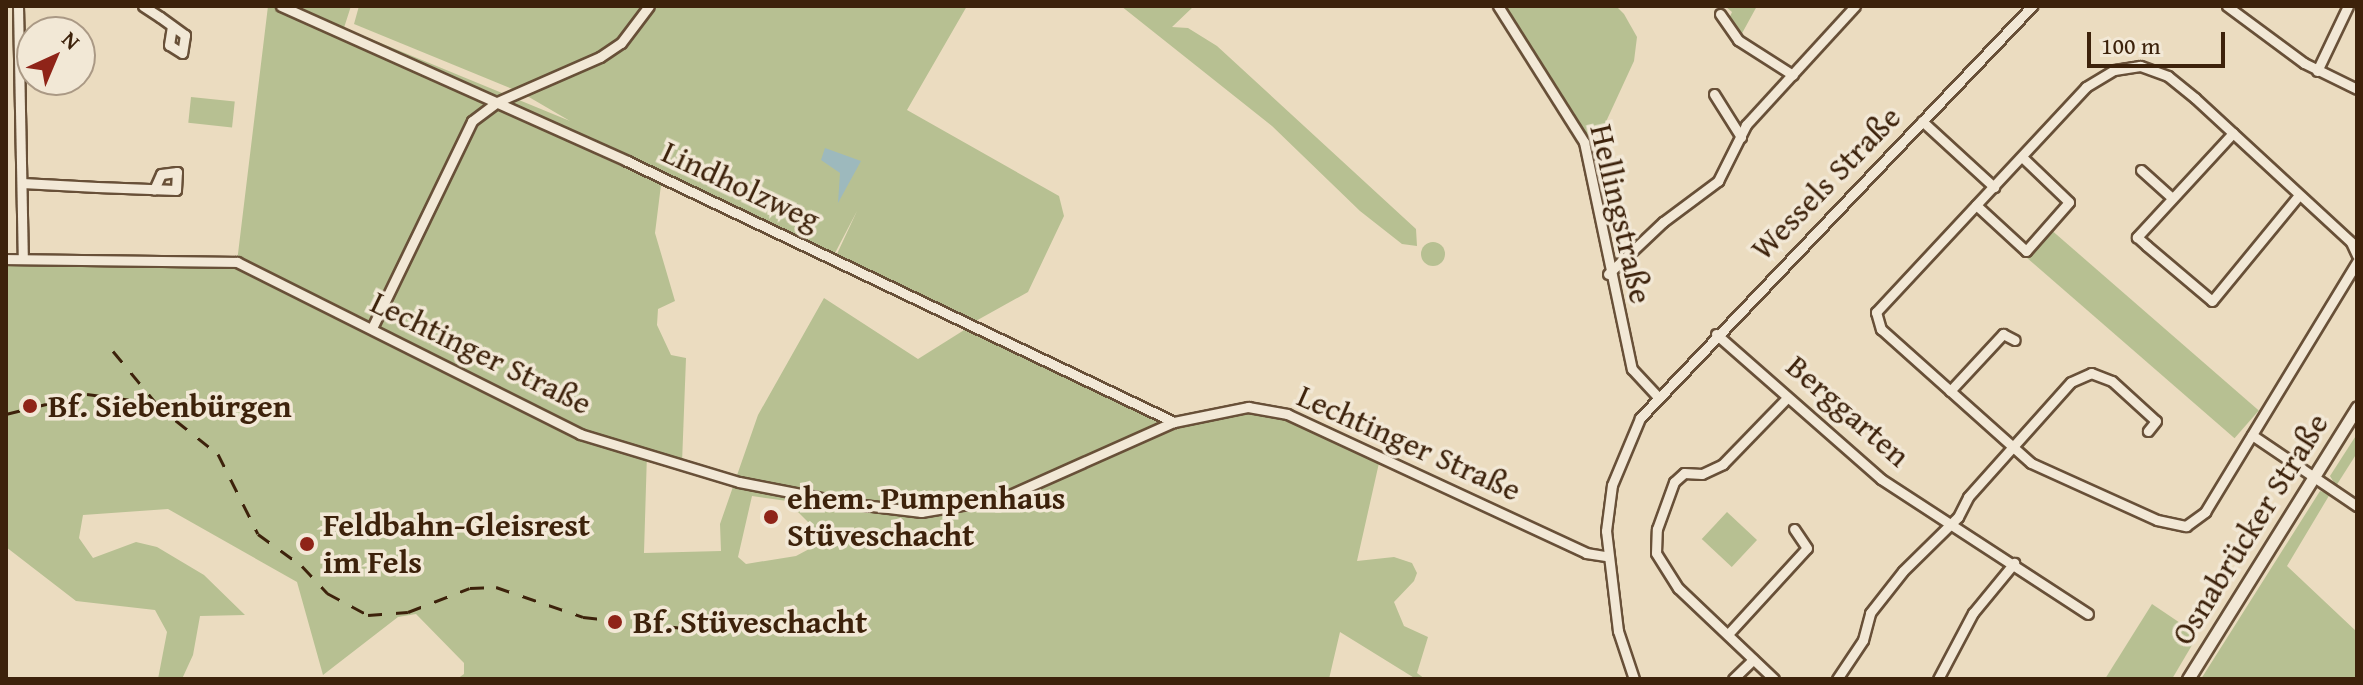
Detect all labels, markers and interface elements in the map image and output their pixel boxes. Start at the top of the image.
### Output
north arrow [16,16,96,96]
scale bar [2091,16,2229,66]
text: N [55,24,88,57]
text: 100 m [2101,28,2161,63]
street label: Wessels Straße [1743,98,1909,268]
street label: Hellingstraße [1582,121,1660,307]
street label: Lindholzweg [656,133,826,239]
street label: Lechtinger Straße [365,283,597,423]
street label: Berggarten [1779,347,1917,475]
street label: Lechtinger Straße [1291,377,1527,509]
place label: Bf. Siebenbürgen [48,387,292,425]
marker: Bf. Siebenbürgen [19,395,41,417]
street label: Osnabrücker Straße [2163,406,2337,652]
place label: ehem. Pumpenhaus Stüveschacht [787,480,1066,555]
place label: Feldbahn-Gleisrest im Fels [323,507,590,582]
marker: ehem. Pumpenhaus Stüveschacht [762,508,780,526]
marker: Feldbahn-Gleisrest im Fels [298,535,316,553]
place label: Bf. Stüveschacht [633,603,867,641]
marker: Bf. Stüveschacht [604,611,626,633]

